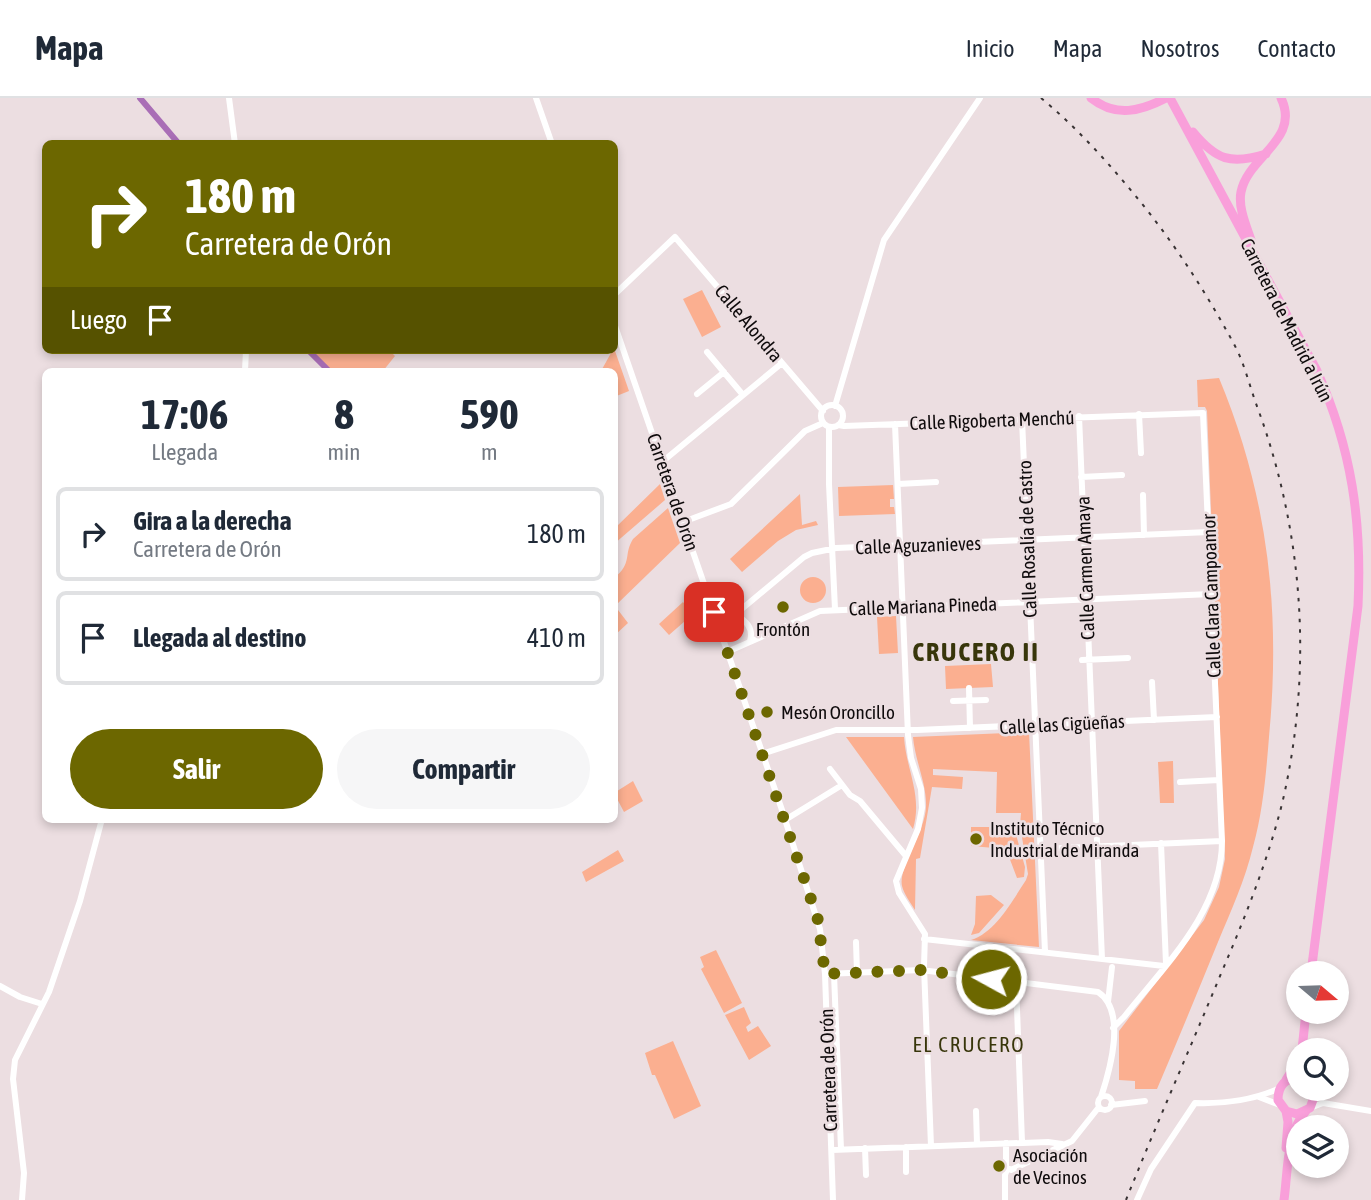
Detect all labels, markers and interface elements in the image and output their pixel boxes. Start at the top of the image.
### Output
text: Mapa [35,29,103,67]
text: Inicio [966,35,1015,62]
text: Mapa [1053,35,1102,62]
text: Nosotros [1140,35,1219,62]
text: Contacto [1257,35,1336,62]
text: 180 m [185,167,296,223]
icon: right [70,168,161,259]
text: Carretera de Orón [185,225,392,262]
street label: Carretera de Madrid a Irún [1236,235,1338,405]
street label: Calle Alondra [710,280,788,366]
icon: arrive [141,301,179,339]
text: Luego [70,305,127,335]
text: 17:06 [141,390,228,438]
text: 8 [334,390,354,438]
text: 590 [460,390,519,438]
street label: Calle Rigoberta Menchú [909,406,1075,434]
street label: Carretera de Orón [643,430,703,554]
text: Llegada [151,439,218,465]
text: min [328,439,361,465]
text: m [481,439,498,465]
street label: Calle Rosalía de Castro [1013,460,1041,618]
street label: Calle Carmen Amaya [1071,496,1099,640]
text: Gira a la derecha [133,506,292,536]
street label: Calle Clara Campoamor [1197,513,1225,678]
icon: right [74,515,112,553]
text: 180 m [527,519,586,549]
street label: Calle Aguzanieves [855,532,982,558]
text: Carretera de Orón [133,536,282,562]
pin [684,582,744,642]
street label: Calle Mariana Pineda [848,592,998,620]
icon: arrive [695,593,733,631]
marker: Frontón [775,599,791,615]
place label: Frontón [756,618,810,640]
icon: arrive [74,619,112,657]
text: Llegada al destino [133,623,306,653]
text: 410 m [527,623,586,653]
district label: CRUCERO II [912,637,1040,667]
place label: Mesón Oroncillo [781,701,895,723]
marker: Mesón Oroncillo [759,704,775,720]
street label: Calle las Cigüeñas [999,710,1125,738]
button: Salir [70,729,323,809]
button: Compartir [337,729,590,809]
place label: Instituto Técnico Industrial de Miranda [990,817,1139,861]
marker: Instituto Técnico Industrial de Miranda [968,831,984,847]
position arrow [954,942,1028,1016]
north arrow [1286,961,1349,1024]
map controls [1286,961,1349,1178]
street label: Carretera de Orón [815,1008,841,1132]
district label: EL CRUCERO [912,1032,1026,1056]
button: search [1286,1038,1349,1101]
button: layers [1286,1115,1349,1178]
place label: Asociación de Vecinos [1013,1144,1088,1188]
marker: Asociación de Vecinos [991,1158,1007,1174]

